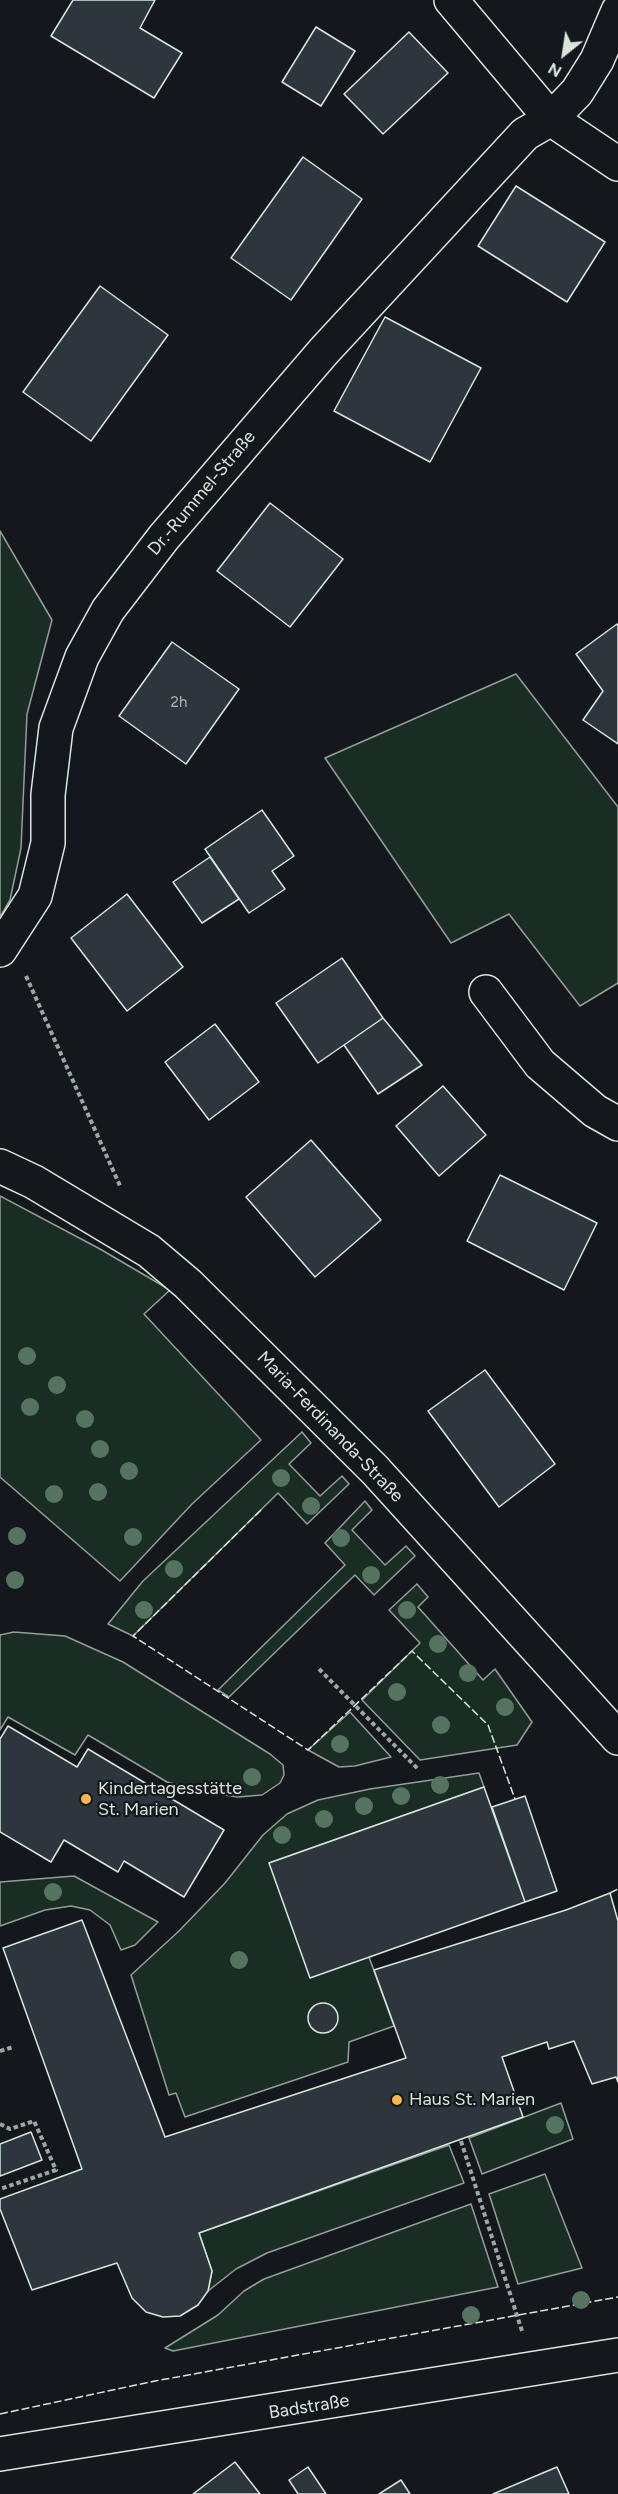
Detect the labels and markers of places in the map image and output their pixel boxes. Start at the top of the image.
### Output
place label: Kindertagesstätte St. Marien [98,1778,242,1820]
marker: Kindertagesstätte St. Marien [79,1792,93,1806]
place label: Haus St. Marien [409,2089,535,2111]
marker: Haus St. Marien [390,2093,404,2107]

